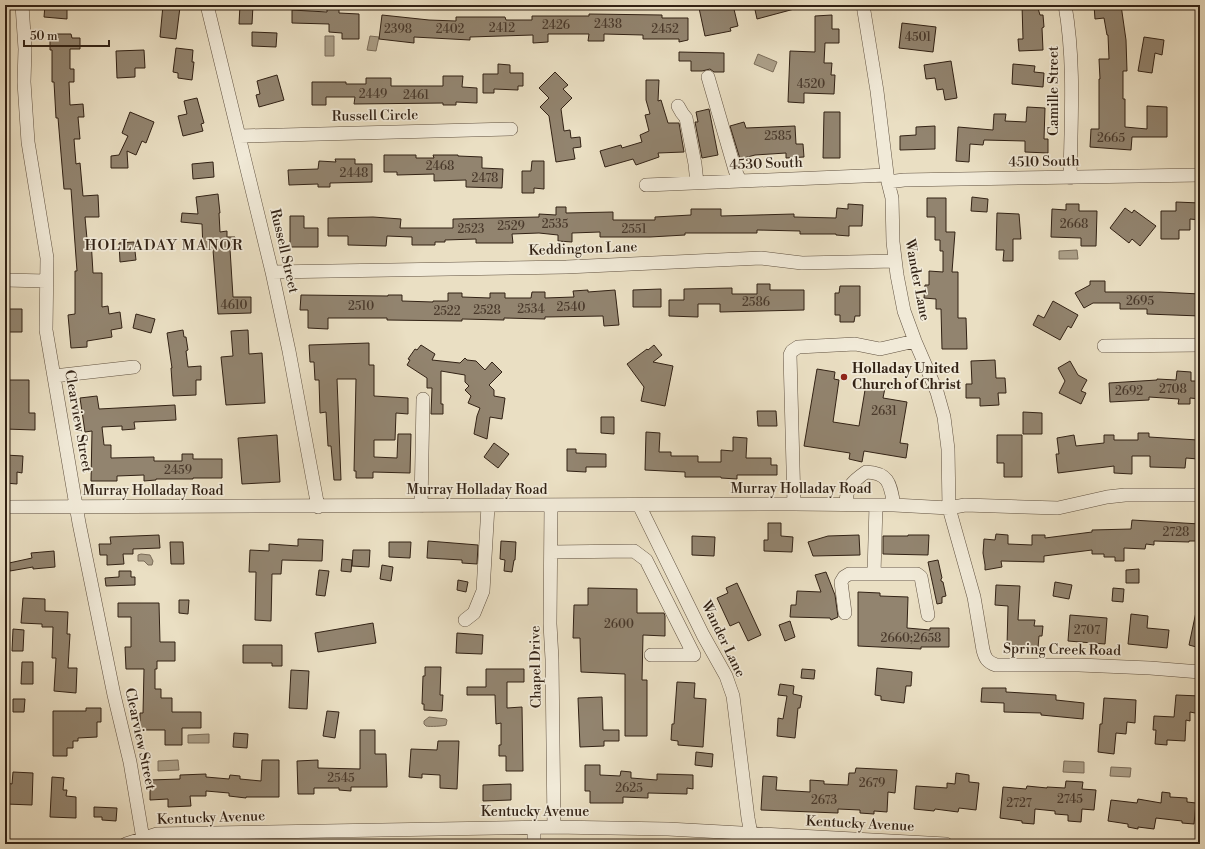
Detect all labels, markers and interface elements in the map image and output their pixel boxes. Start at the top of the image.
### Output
house number: 2438 [594,17,622,32]
house number: 2426 [542,18,570,33]
house number: 2412 [489,21,515,36]
scale bar [24,22,109,48]
house number: 2398 [384,22,412,37]
house number: 2402 [436,22,464,37]
house number: 2452 [651,22,679,37]
text: 50 m [30,29,58,44]
house number: 4501 [905,30,932,45]
street label: Camille Street [1045,46,1063,136]
house number: 4520 [797,77,825,92]
house number: 2449 [359,87,387,102]
house number: 2461 [403,88,430,103]
street label: Russell Circle [332,106,418,126]
house number: 2585 [764,129,792,144]
house number: 2665 [1097,131,1125,146]
street label: 4510 South [1008,152,1080,172]
street label: 4530 South [729,154,804,174]
house number: 2468 [426,159,454,174]
house number: 2448 [340,166,368,181]
house number: 2478 [472,171,498,186]
street label: Russell Street [266,207,302,295]
house number: 2535 [542,217,569,232]
house number: 2668 [1060,217,1088,232]
house number: 2529 [497,219,525,234]
house number: 2523 [458,222,485,237]
house number: 2551 [621,222,647,237]
district label: HOLLADAY MANOR [85,236,243,255]
street label: Wander Lane [900,237,934,322]
street label: Keddington Lane [528,238,638,260]
house number: 2695 [1126,294,1154,309]
house number: 2586 [742,295,770,310]
house number: 4610 [221,298,247,313]
house number: 2510 [348,299,374,314]
house number: 2540 [557,300,585,315]
house number: 2534 [517,302,545,317]
house number: 2528 [473,303,501,318]
house number: 2522 [433,304,461,319]
place label: Holladay United Church of Christ [852,360,962,394]
street label: Clearview Street [60,368,96,474]
marker: Holladay United Church of Christ [839,372,849,382]
house number: 2708 [1159,382,1187,397]
house number: 2692 [1115,384,1143,399]
house number: 2631 [871,404,898,419]
house number: 2459 [164,463,192,478]
street label: Murray Holladay Road [731,480,871,498]
street label: Murray Holladay Road [407,481,547,499]
street label: Murray Holladay Road [83,482,223,500]
house number: 2728 [1163,525,1189,540]
street label: Wander Lane [696,597,749,680]
house number: 2600 [604,617,634,632]
house number: 2707 [1074,623,1100,638]
street label: Chapel Drive [526,625,546,709]
house number: 2660;2658 [881,631,941,646]
street label: Spring Creek Road [1003,640,1121,660]
street label: Clearview Street [120,686,160,792]
house number: 2545 [327,771,355,786]
house number: 2679 [859,776,885,791]
house number: 2625 [615,781,643,796]
house number: 2745 [1057,792,1083,807]
house number: 2673 [811,793,837,808]
house number: 2727 [1006,796,1032,811]
street label: Kentucky Avenue [481,803,589,821]
street label: Kentucky Avenue [156,807,266,829]
street label: Kentucky Avenue [805,812,915,836]

